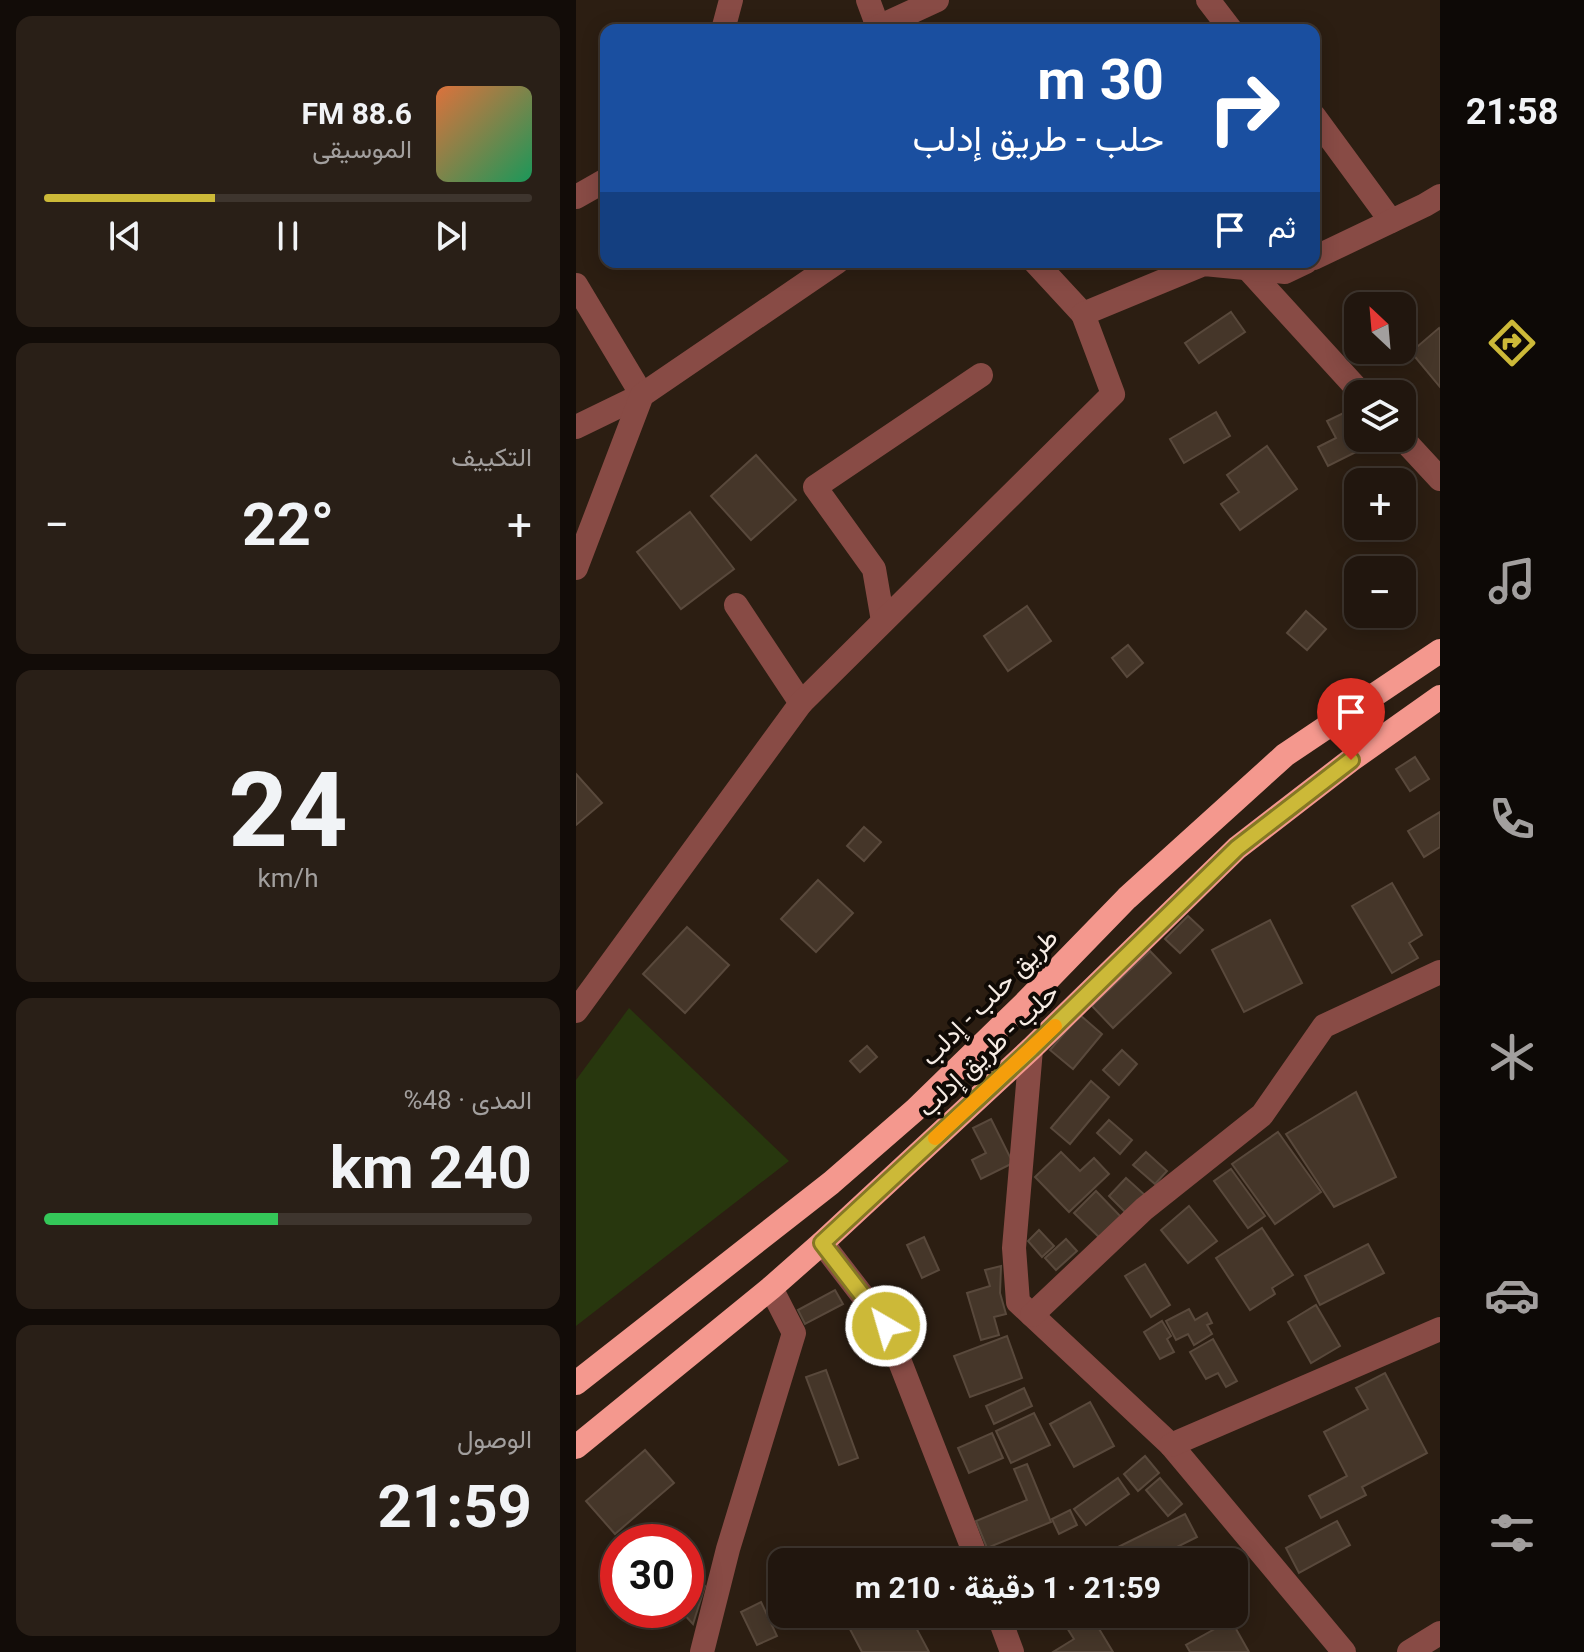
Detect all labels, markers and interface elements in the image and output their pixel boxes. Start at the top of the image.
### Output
text: 30 m [1037,47,1164,113]
icon: right [1192,56,1296,160]
text: 21:58 [1466,91,1558,133]
text: 88.6 FM [301,96,412,131]
text: حلب - طريق إدلب [913,118,1164,160]
text: الموسيقى [312,134,412,164]
icon: arrive [1208,208,1252,252]
text: ثم [1268,210,1296,245]
icon: previous [103,214,147,258]
icon: pause [266,214,310,258]
icon: next [429,214,473,258]
north arrow [1344,292,1416,364]
map controls [1344,292,1416,628]
icon: directions [1484,315,1540,371]
button: layers [1344,380,1416,452]
text: التكييف [451,442,532,472]
button: + [1344,468,1416,540]
text: 22° [242,489,334,560]
text: − [44,499,69,551]
text: + [507,499,532,551]
icon: music [1484,553,1540,609]
button: − [1344,556,1416,628]
pin [1317,678,1385,760]
icon: arrive [1329,690,1373,734]
text: 24 [228,750,348,871]
icon: phone [1484,791,1540,847]
text: km/h [257,863,319,893]
street label: طريق حلب - إدلب [914,922,1065,1073]
street label: حلب - طريق إدلب [911,977,1066,1124]
icon: climate [1484,1029,1540,1085]
text: المدى · 48% [403,1085,532,1115]
text: 240 km [330,1132,532,1203]
icon: car [1484,1267,1540,1323]
position arrow [844,1284,928,1368]
text: الوصول [457,1424,532,1454]
text: 21:59 [377,1471,532,1542]
icon: filters [1484,1505,1540,1561]
speed limit sign: 30 [600,1524,704,1628]
text: 21:59 · 1 دقيقة · 210 m [855,1570,1161,1605]

